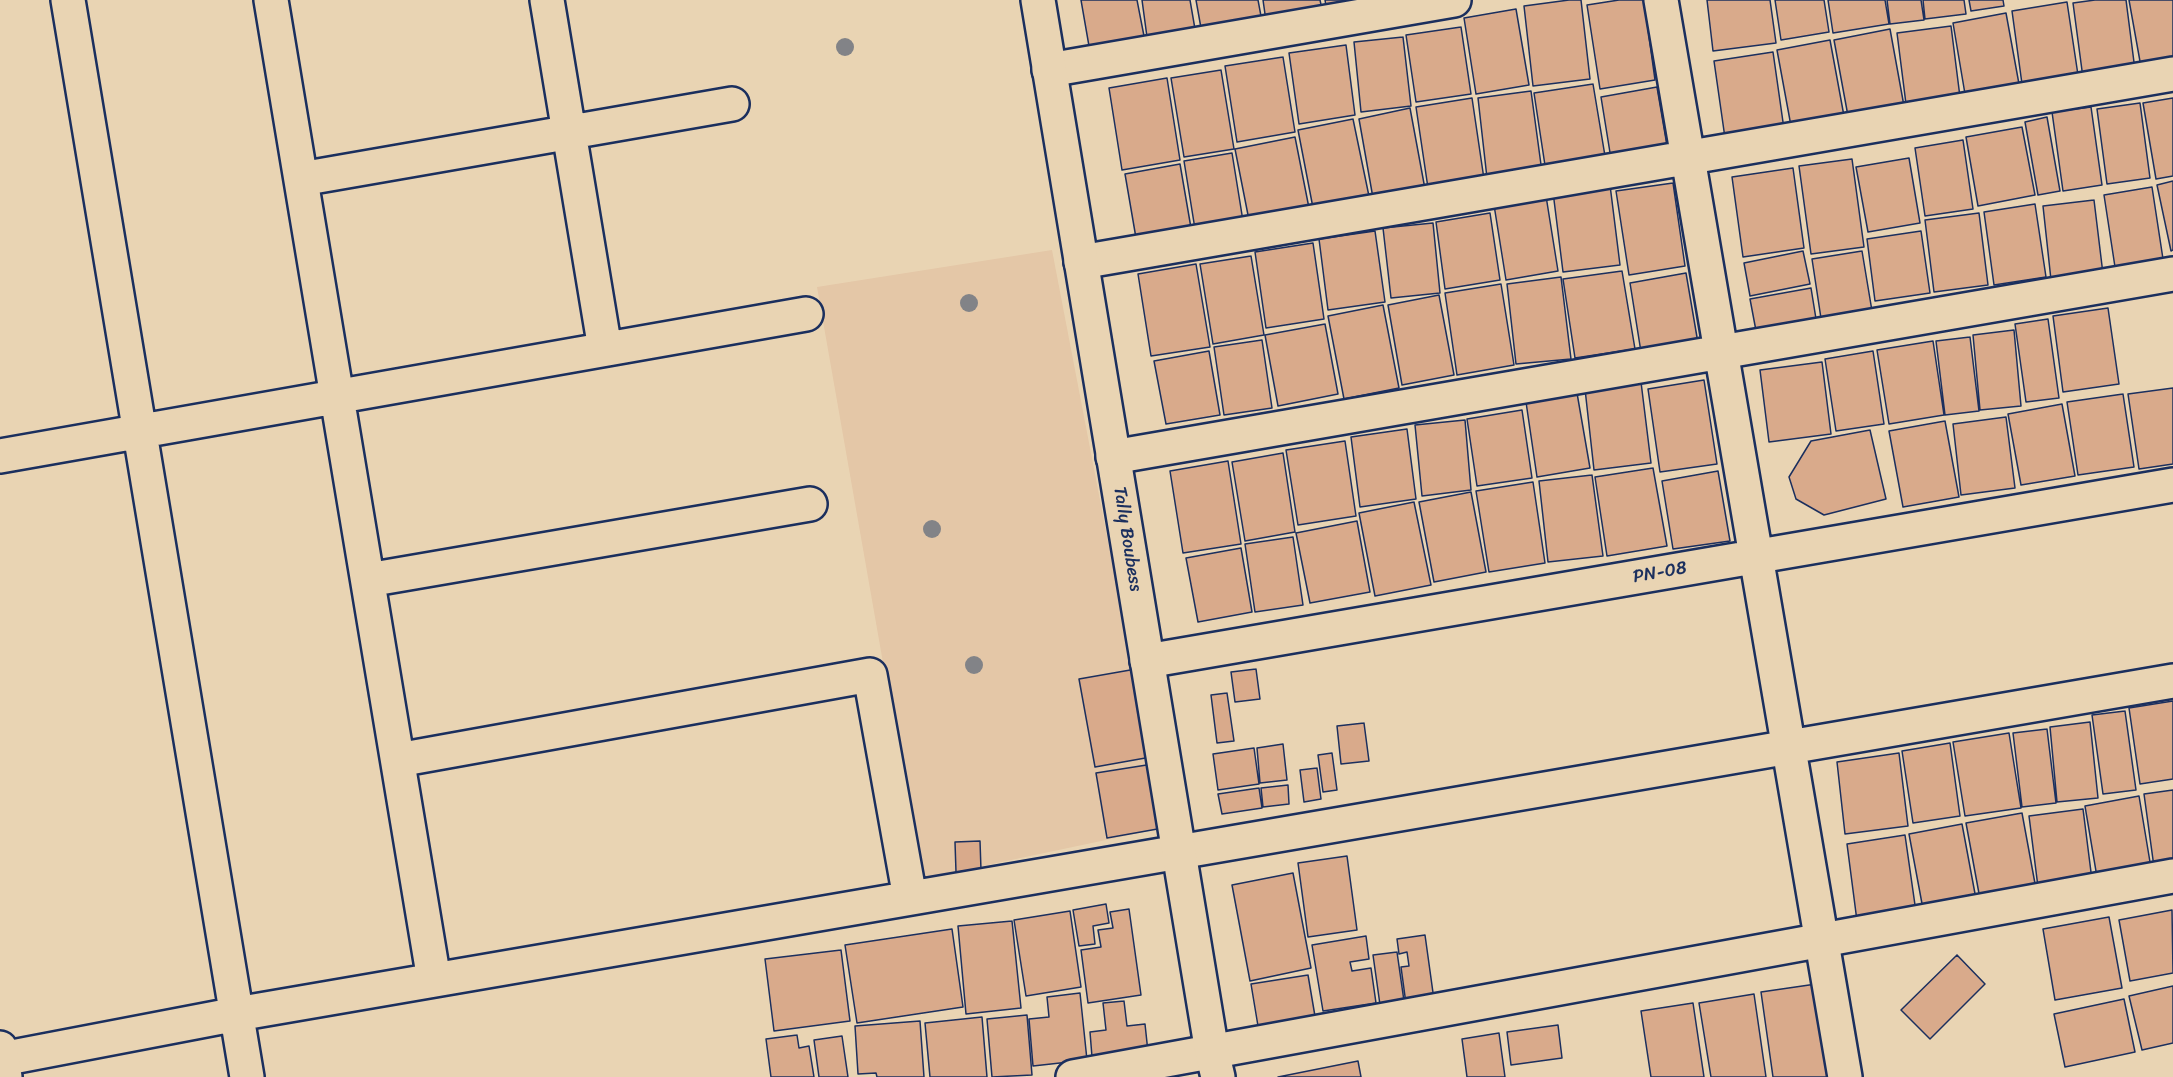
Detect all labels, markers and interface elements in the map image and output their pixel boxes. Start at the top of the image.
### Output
street label: Tally Boubess [1108,485,1146,593]
street label: PN-08 [1631,558,1689,588]

